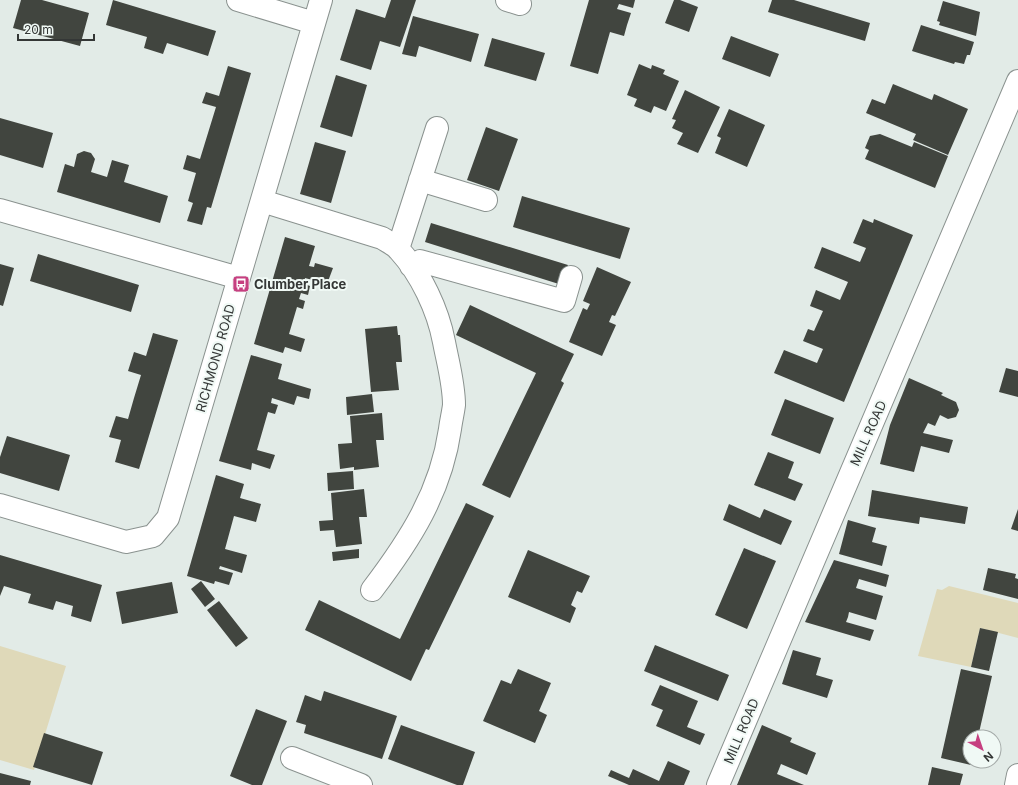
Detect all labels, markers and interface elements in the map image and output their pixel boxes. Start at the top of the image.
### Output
scale bar [18,16,94,42]
text: 20 m [24,22,53,37]
bus stop icon: Clumber Place [231,274,251,294]
place label: Clumber Place [254,276,347,292]
street label: RICHMOND ROAD [192,302,238,414]
street label: MILL ROAD [846,398,890,468]
street label: MILL ROAD [720,696,762,766]
north arrow [962,729,1002,769]
text: N [981,749,996,765]

